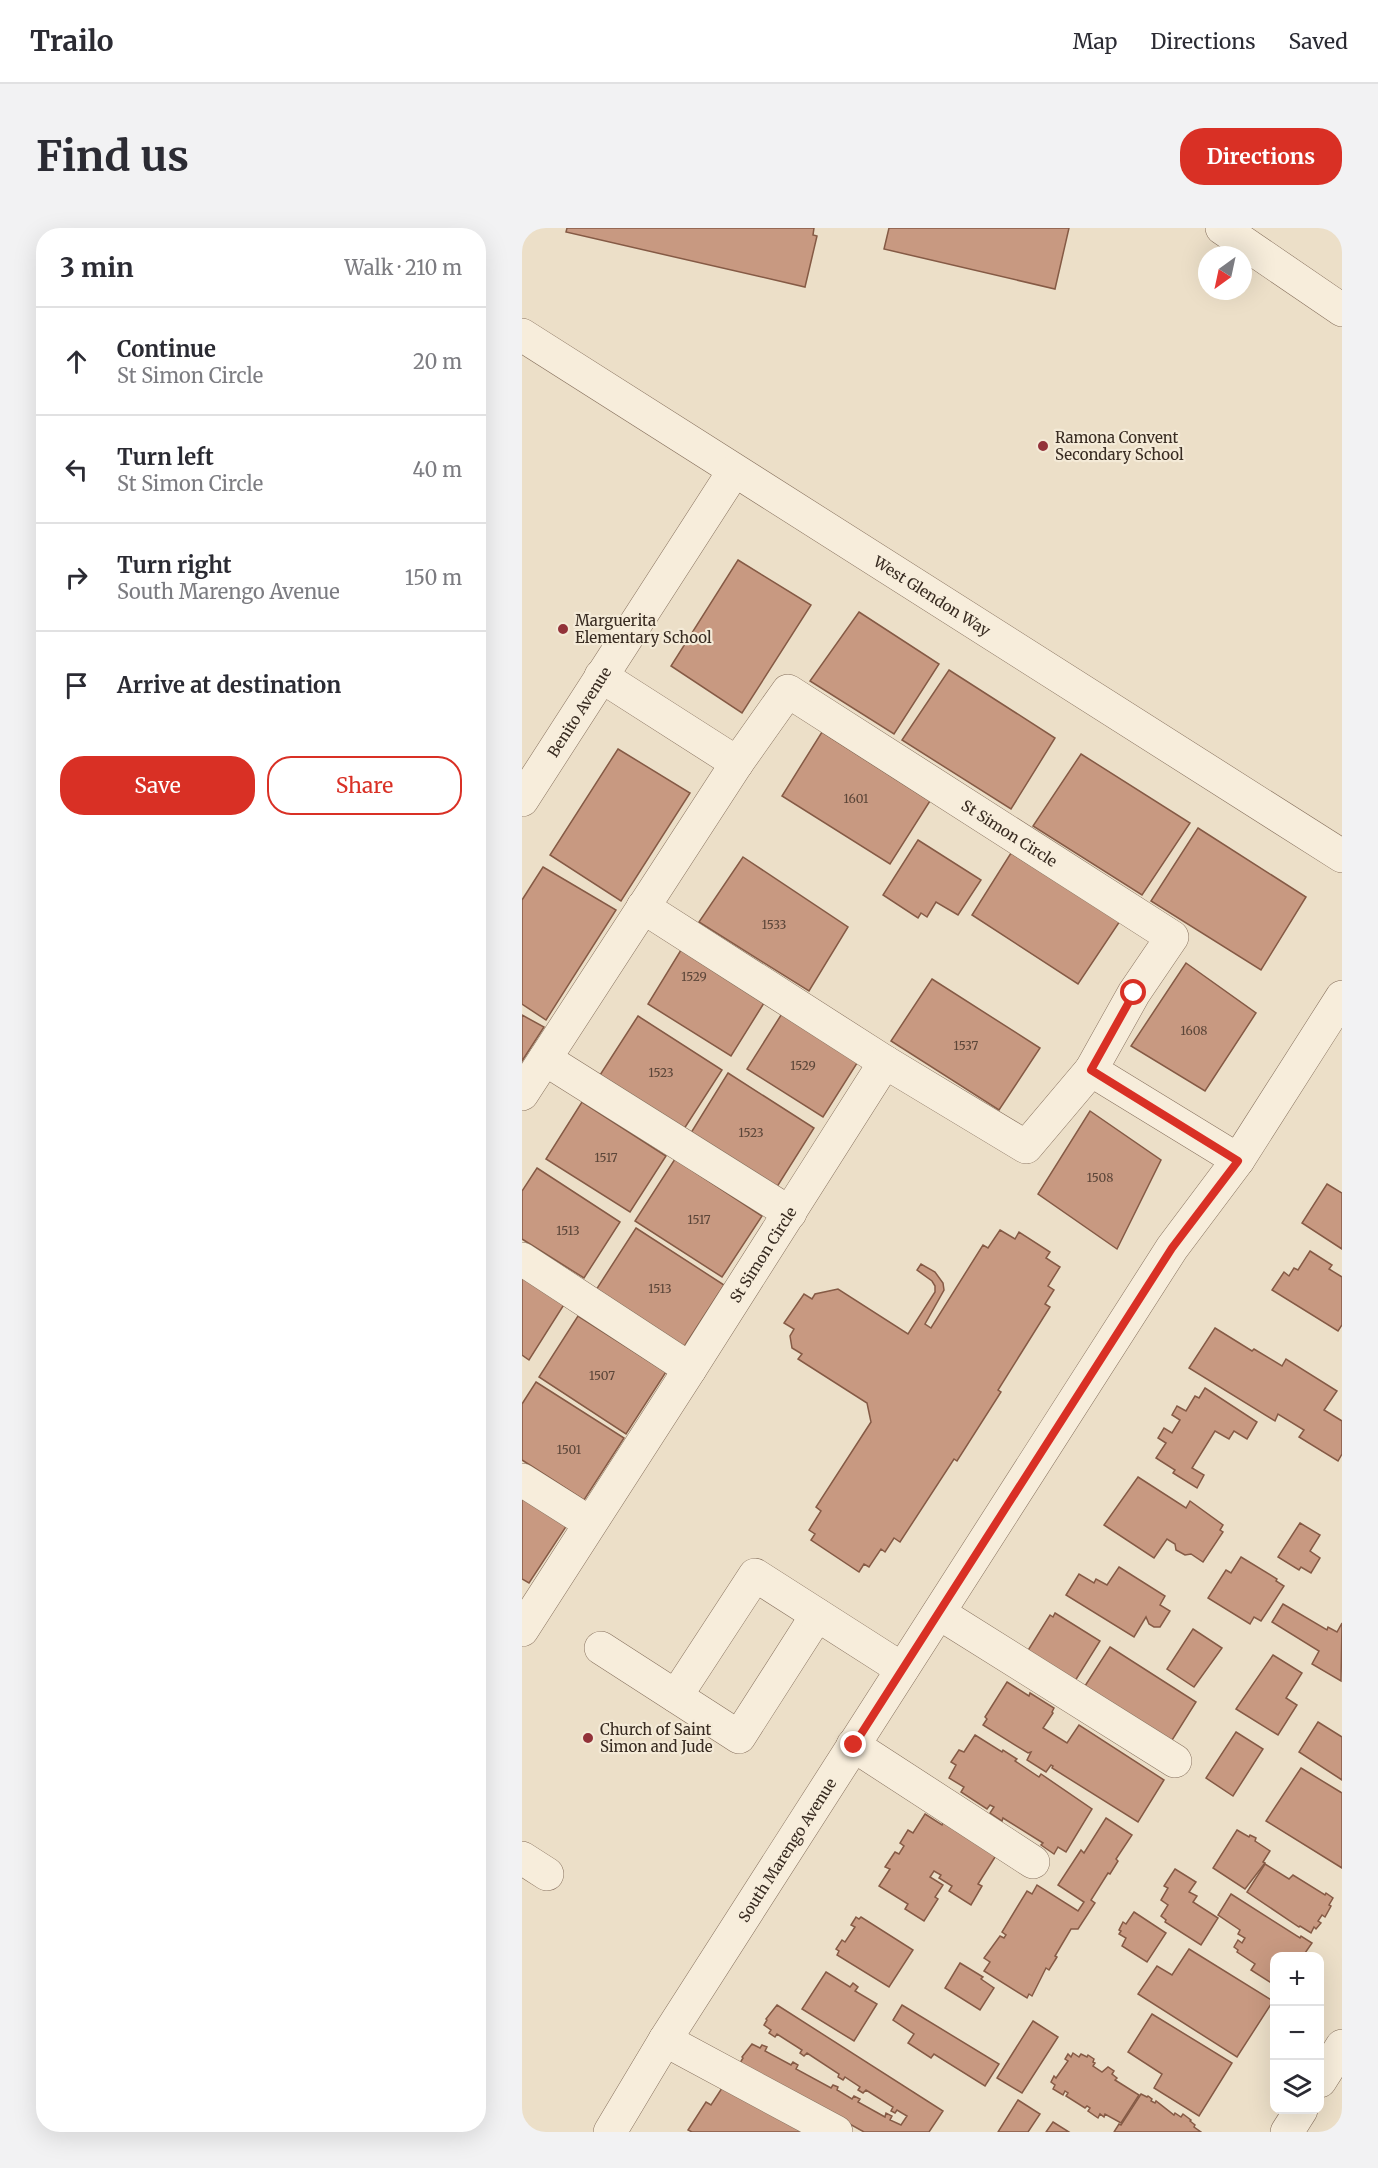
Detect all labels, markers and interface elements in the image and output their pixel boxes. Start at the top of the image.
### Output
text: Trailo [30,23,114,59]
text: Map [1073,28,1117,55]
text: Directions [1150,28,1255,55]
text: Saved [1288,28,1348,55]
button: Directions [1180,128,1342,185]
text: Find us [36,130,189,182]
north arrow [1198,246,1252,300]
text: 3 min [60,251,134,284]
text: Walk · 210 m [345,255,462,280]
text: Continue [117,335,216,363]
icon: ahead [60,345,93,378]
text: 20 m [413,349,462,374]
text: St Simon Circle [117,363,263,388]
place label: Ramona Convent Secondary School [1055,428,1184,464]
marker: Ramona Convent Secondary School [1036,439,1050,453]
text: Turn left [117,443,214,471]
icon: left [60,453,93,486]
text: 40 m [412,457,462,482]
text: St Simon Circle [117,471,263,496]
text: Turn right [117,551,231,579]
street label: West Glendon Way [869,551,994,640]
icon: right [60,561,93,594]
text: 150 m [405,565,462,590]
text: South Marengo Avenue [117,579,340,604]
place label: Marguerita Elementary School [575,611,712,647]
marker: Marguerita Elementary School [556,622,570,636]
street label: Benito Avenue [543,663,615,760]
icon: arrive [60,669,93,702]
text: Arrive at destination [117,671,341,699]
button: Save [60,756,255,815]
button: Share [267,756,462,815]
house number: 1601 [844,791,869,806]
street label: St Simon Circle [958,795,1061,871]
house number: 1533 [762,917,786,932]
house number: 1529 [681,969,707,984]
route start [1120,979,1146,1005]
house number: 1608 [1180,1023,1208,1038]
house number: 1537 [954,1038,979,1053]
house number: 1529 [790,1058,816,1073]
house number: 1523 [648,1065,674,1080]
house number: 1523 [738,1125,764,1140]
house number: 1517 [594,1150,618,1165]
house number: 1508 [1087,1170,1113,1185]
street label: St Simon Circle [725,1203,800,1306]
house number: 1517 [687,1212,711,1227]
house number: 1513 [556,1223,580,1238]
house number: 1513 [648,1281,672,1296]
house number: 1507 [589,1368,615,1383]
house number: 1501 [557,1442,582,1457]
place label: Church of Saint Simon and Jude [600,1720,713,1756]
marker: Church of Saint Simon and Jude [581,1731,595,1745]
route end [840,1731,866,1757]
street label: South Marengo Avenue [734,1774,840,1925]
map controls [1270,1952,1324,2114]
button: + [1270,1952,1324,2006]
button: − [1270,2006,1324,2060]
button: layers [1270,2060,1324,2114]

